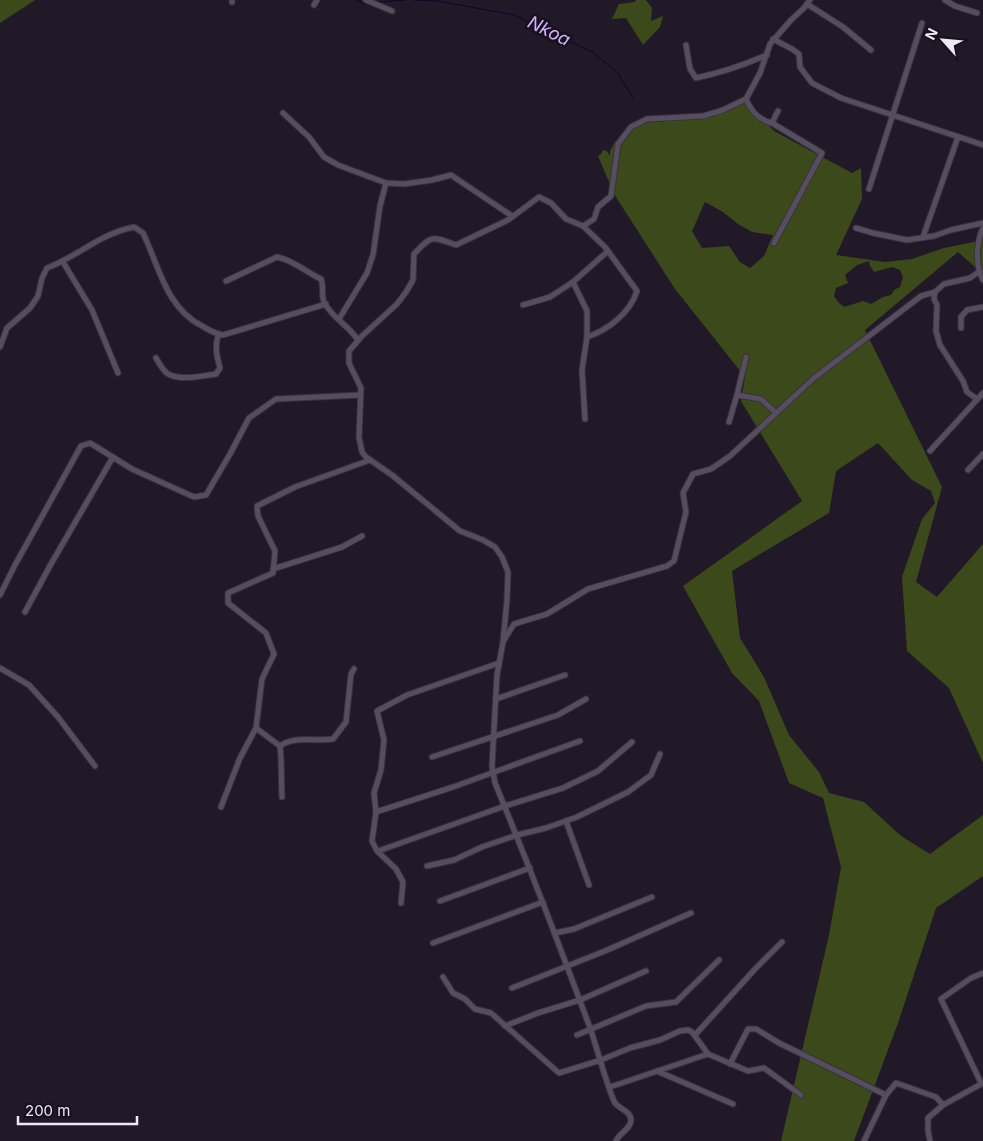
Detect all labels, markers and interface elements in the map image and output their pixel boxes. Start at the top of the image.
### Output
water label: Nkoa [524,11,574,50]
north arrow [918,15,968,65]
text: N [921,25,941,42]
scale bar [18,1094,136,1126]
text: 200 m [25,1101,70,1120]

